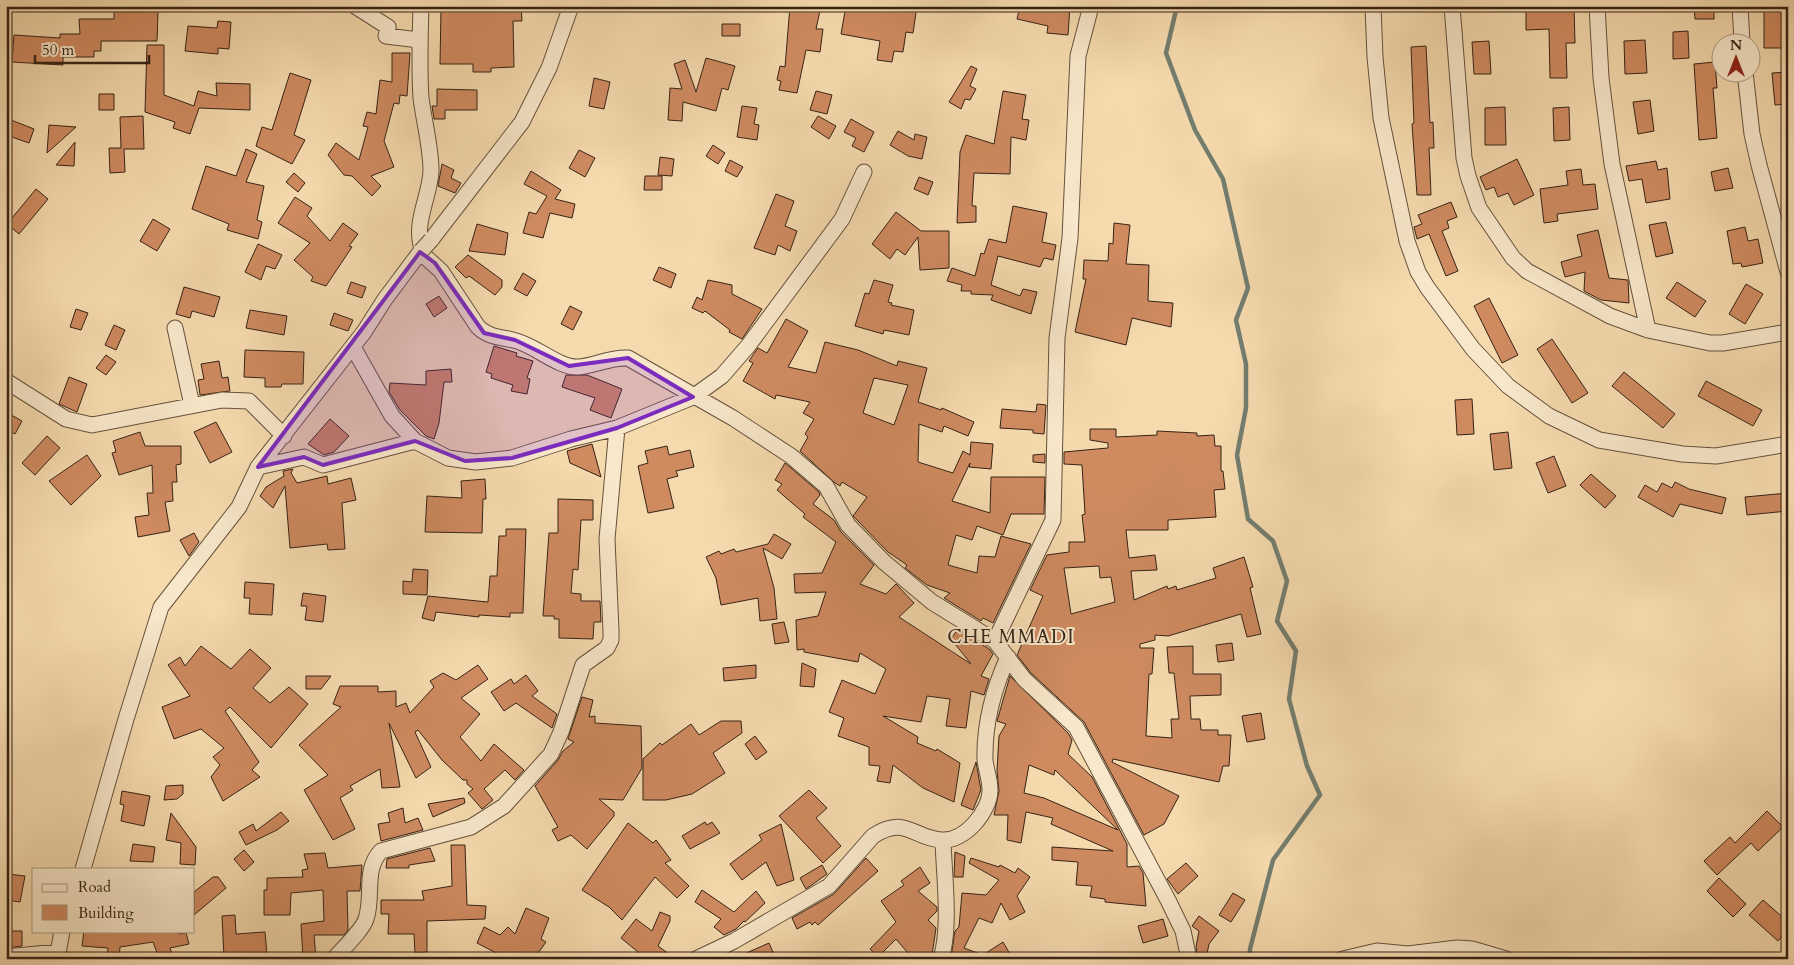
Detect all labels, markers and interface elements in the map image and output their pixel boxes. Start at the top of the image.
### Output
scale bar [35,32,149,64]
north arrow [1712,32,1762,82]
text: N [1730,36,1742,55]
text: 50 m [42,40,74,60]
district label: CHE MMADI [947,624,1075,650]
legend [32,868,195,932]
text: Road [78,877,111,897]
text: Building [78,903,134,923]

